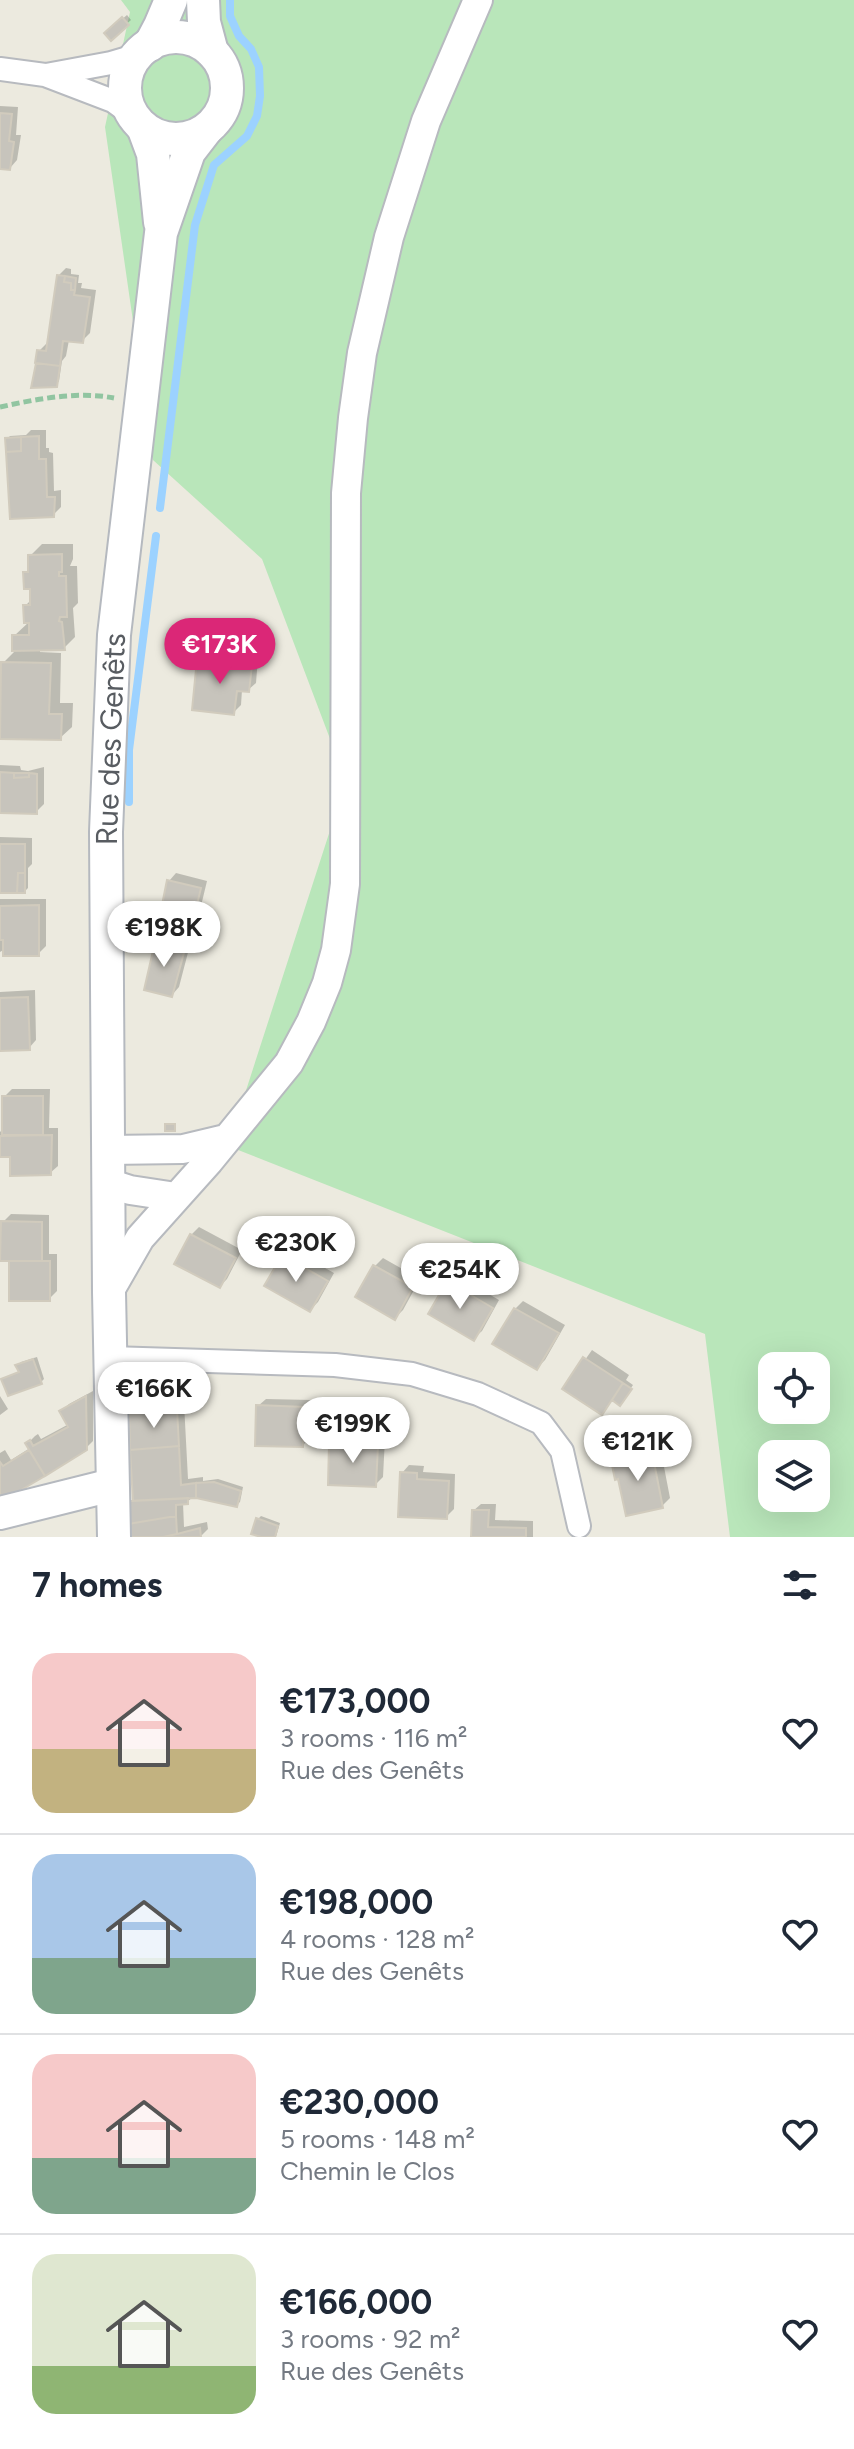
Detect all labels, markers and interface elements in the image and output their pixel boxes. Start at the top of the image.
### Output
pin: €173K [164,618,276,686]
text: €173K [182,628,258,660]
street label: Rue des Genêts [87,632,133,845]
pin: €198K [108,901,220,969]
text: €198K [125,911,203,943]
pin: €230K [240,1216,352,1284]
text: €230K [255,1226,337,1258]
pin: €254K [404,1243,516,1311]
text: €254K [419,1253,501,1285]
map controls [758,1352,830,1512]
button: locate [758,1352,830,1424]
pin: €166K [98,1362,210,1430]
text: €166K [116,1372,192,1404]
pin: €199K [297,1397,409,1465]
text: €199K [315,1407,391,1439]
pin: €121K [582,1415,694,1483]
text: €121K [602,1425,674,1457]
button: layers [758,1440,830,1512]
icon: filters [778,1563,822,1607]
text: 7 homes [32,1565,162,1606]
text: €173,000 [280,1681,431,1722]
icon: home [96,1685,192,1781]
icon: heart [778,1711,822,1755]
text: 3 rooms · 116 m² [280,1722,467,1754]
text: Rue des Genêts [280,1754,464,1786]
text: €198,000 [280,1882,433,1923]
icon: home [96,1886,192,1982]
icon: heart [778,1912,822,1956]
text: 4 rooms · 128 m² [280,1923,474,1955]
text: Rue des Genêts [280,1955,464,1987]
text: €230,000 [280,2082,439,2123]
icon: home [96,2086,192,2182]
icon: heart [778,2112,822,2156]
text: 5 rooms · 148 m² [280,2123,475,2155]
text: Chemin le Clos [280,2155,455,2187]
text: €166,000 [280,2282,432,2323]
icon: home [96,2286,192,2382]
icon: heart [778,2312,822,2356]
text: 3 rooms · 92 m² [280,2323,460,2355]
text: Rue des Genêts [280,2355,464,2387]

